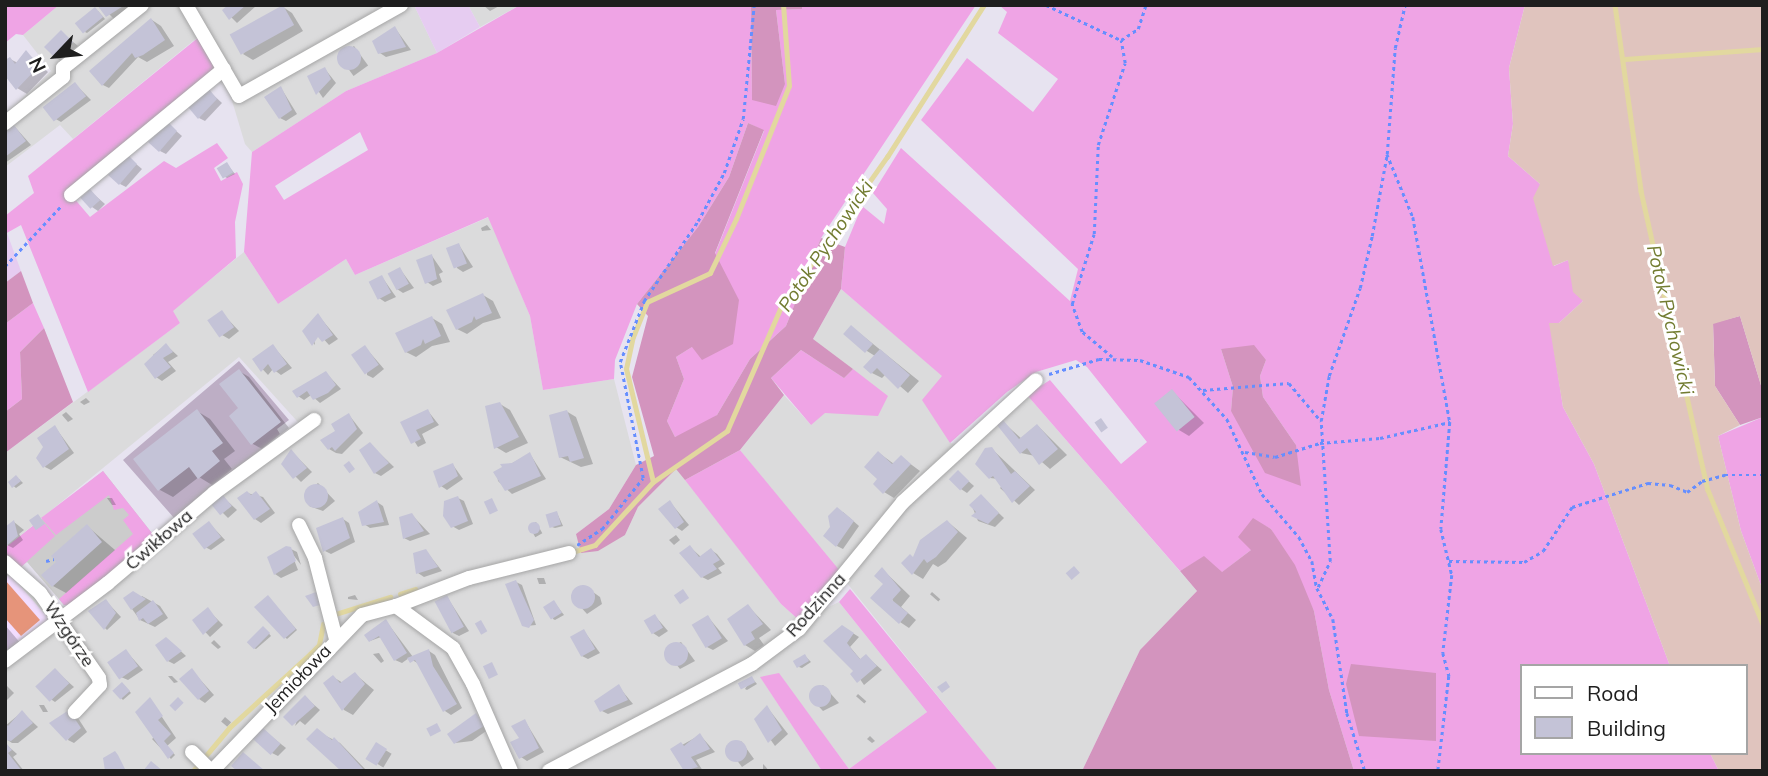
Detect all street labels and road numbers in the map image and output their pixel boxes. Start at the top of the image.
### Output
street label: Ćwikłowa [121,505,197,575]
street label: Rodzinna [782,568,850,642]
street label: Wzgórze [39,597,99,671]
street label: Jemiołowa [260,640,336,718]

